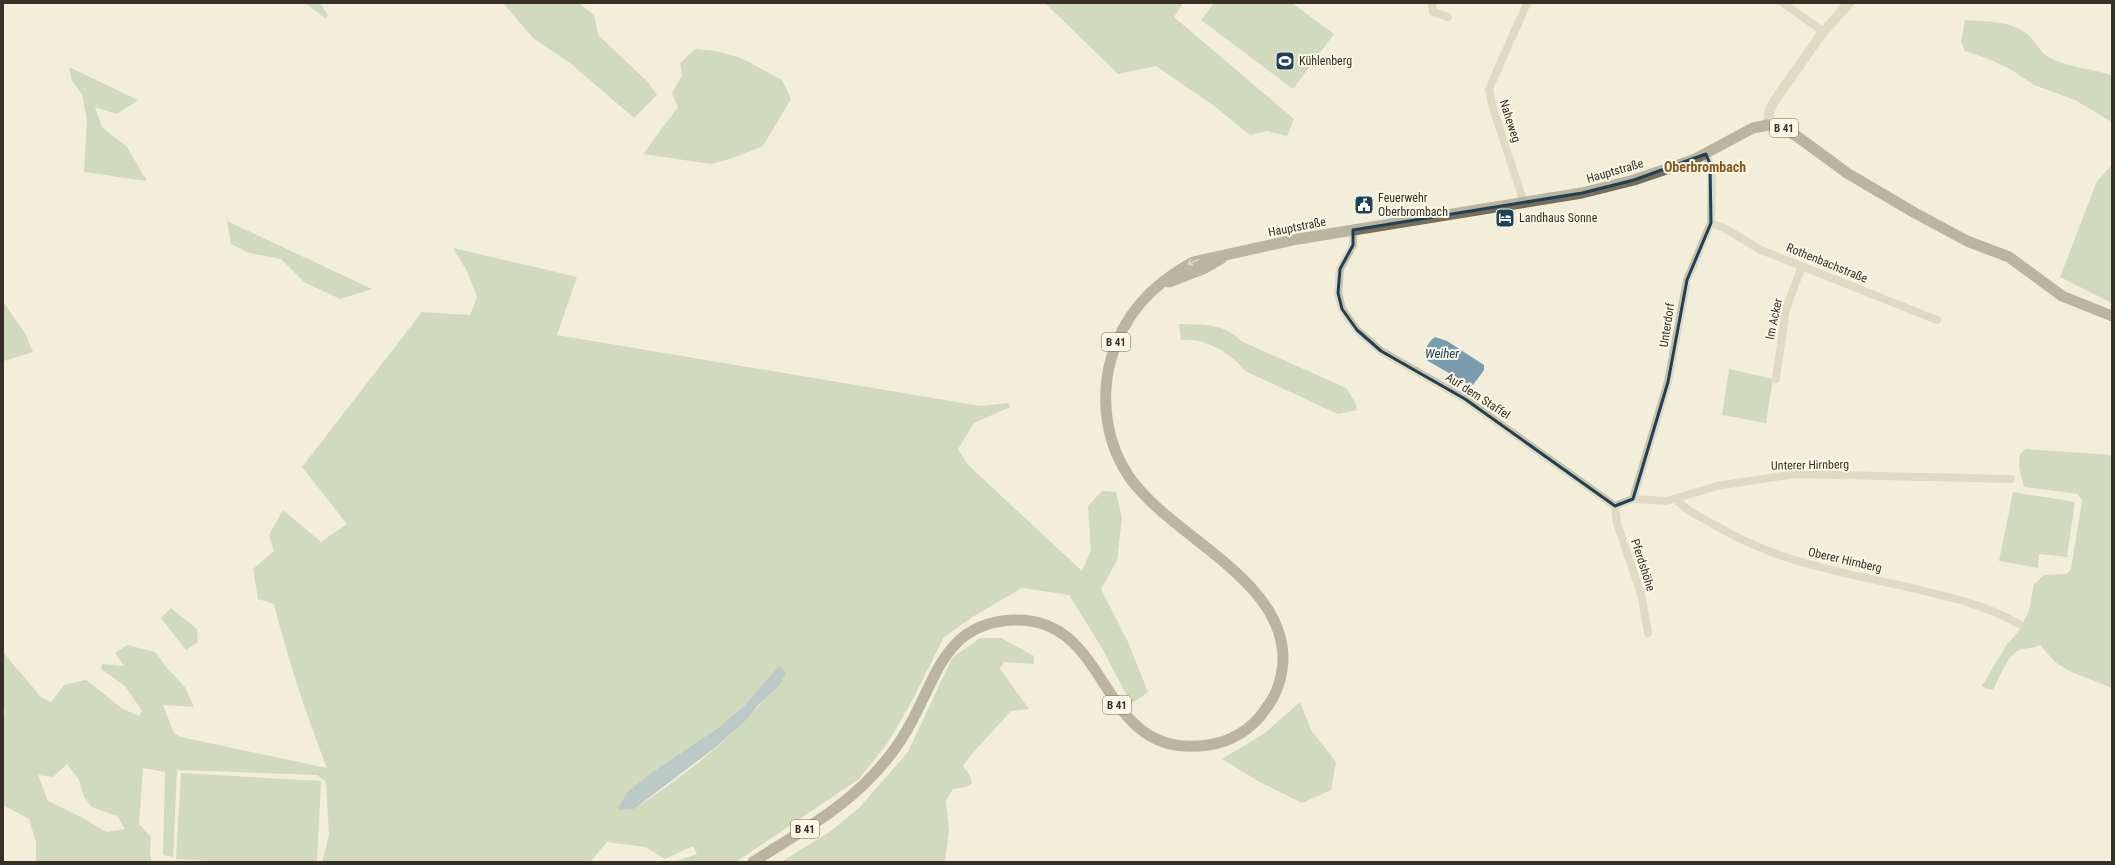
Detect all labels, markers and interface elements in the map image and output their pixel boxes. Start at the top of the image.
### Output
sports icon: Kühlenberg [1274,50,1296,72]
place label: Kühlenberg [1299,54,1352,68]
street label: Naheweg [1497,98,1523,144]
road number: B 41 [1770,119,1798,137]
street label: Hauptstraße [1585,156,1645,186]
district label: Oberbrombach [1664,159,1746,175]
place label: Feuerwehr Oberbrombach [1378,191,1448,219]
public building icon: Feuerwehr Oberbrombach [1353,194,1375,216]
hotel icon: Landhaus Sonne [1494,207,1516,229]
place label: Landhaus Sonne [1519,211,1598,225]
street label: Hauptstraße [1267,214,1327,239]
street label: Rothenbachstraße [1784,240,1870,286]
one-way arrow [1188,259,1200,267]
street label: Im Acker [1763,297,1785,341]
street label: Unterdorf [1657,302,1677,348]
road number: B 41 [1102,333,1130,351]
water label: Weiher [1425,346,1460,361]
street label: Auf dem Staffel [1443,370,1513,422]
street label: Unterer Hirnberg [1771,457,1849,473]
street label: Pferdshöhe [1628,537,1658,593]
street label: Oberer Hirnberg [1807,545,1883,575]
road number: B 41 [1103,696,1131,714]
road number: B 41 [791,820,819,838]

